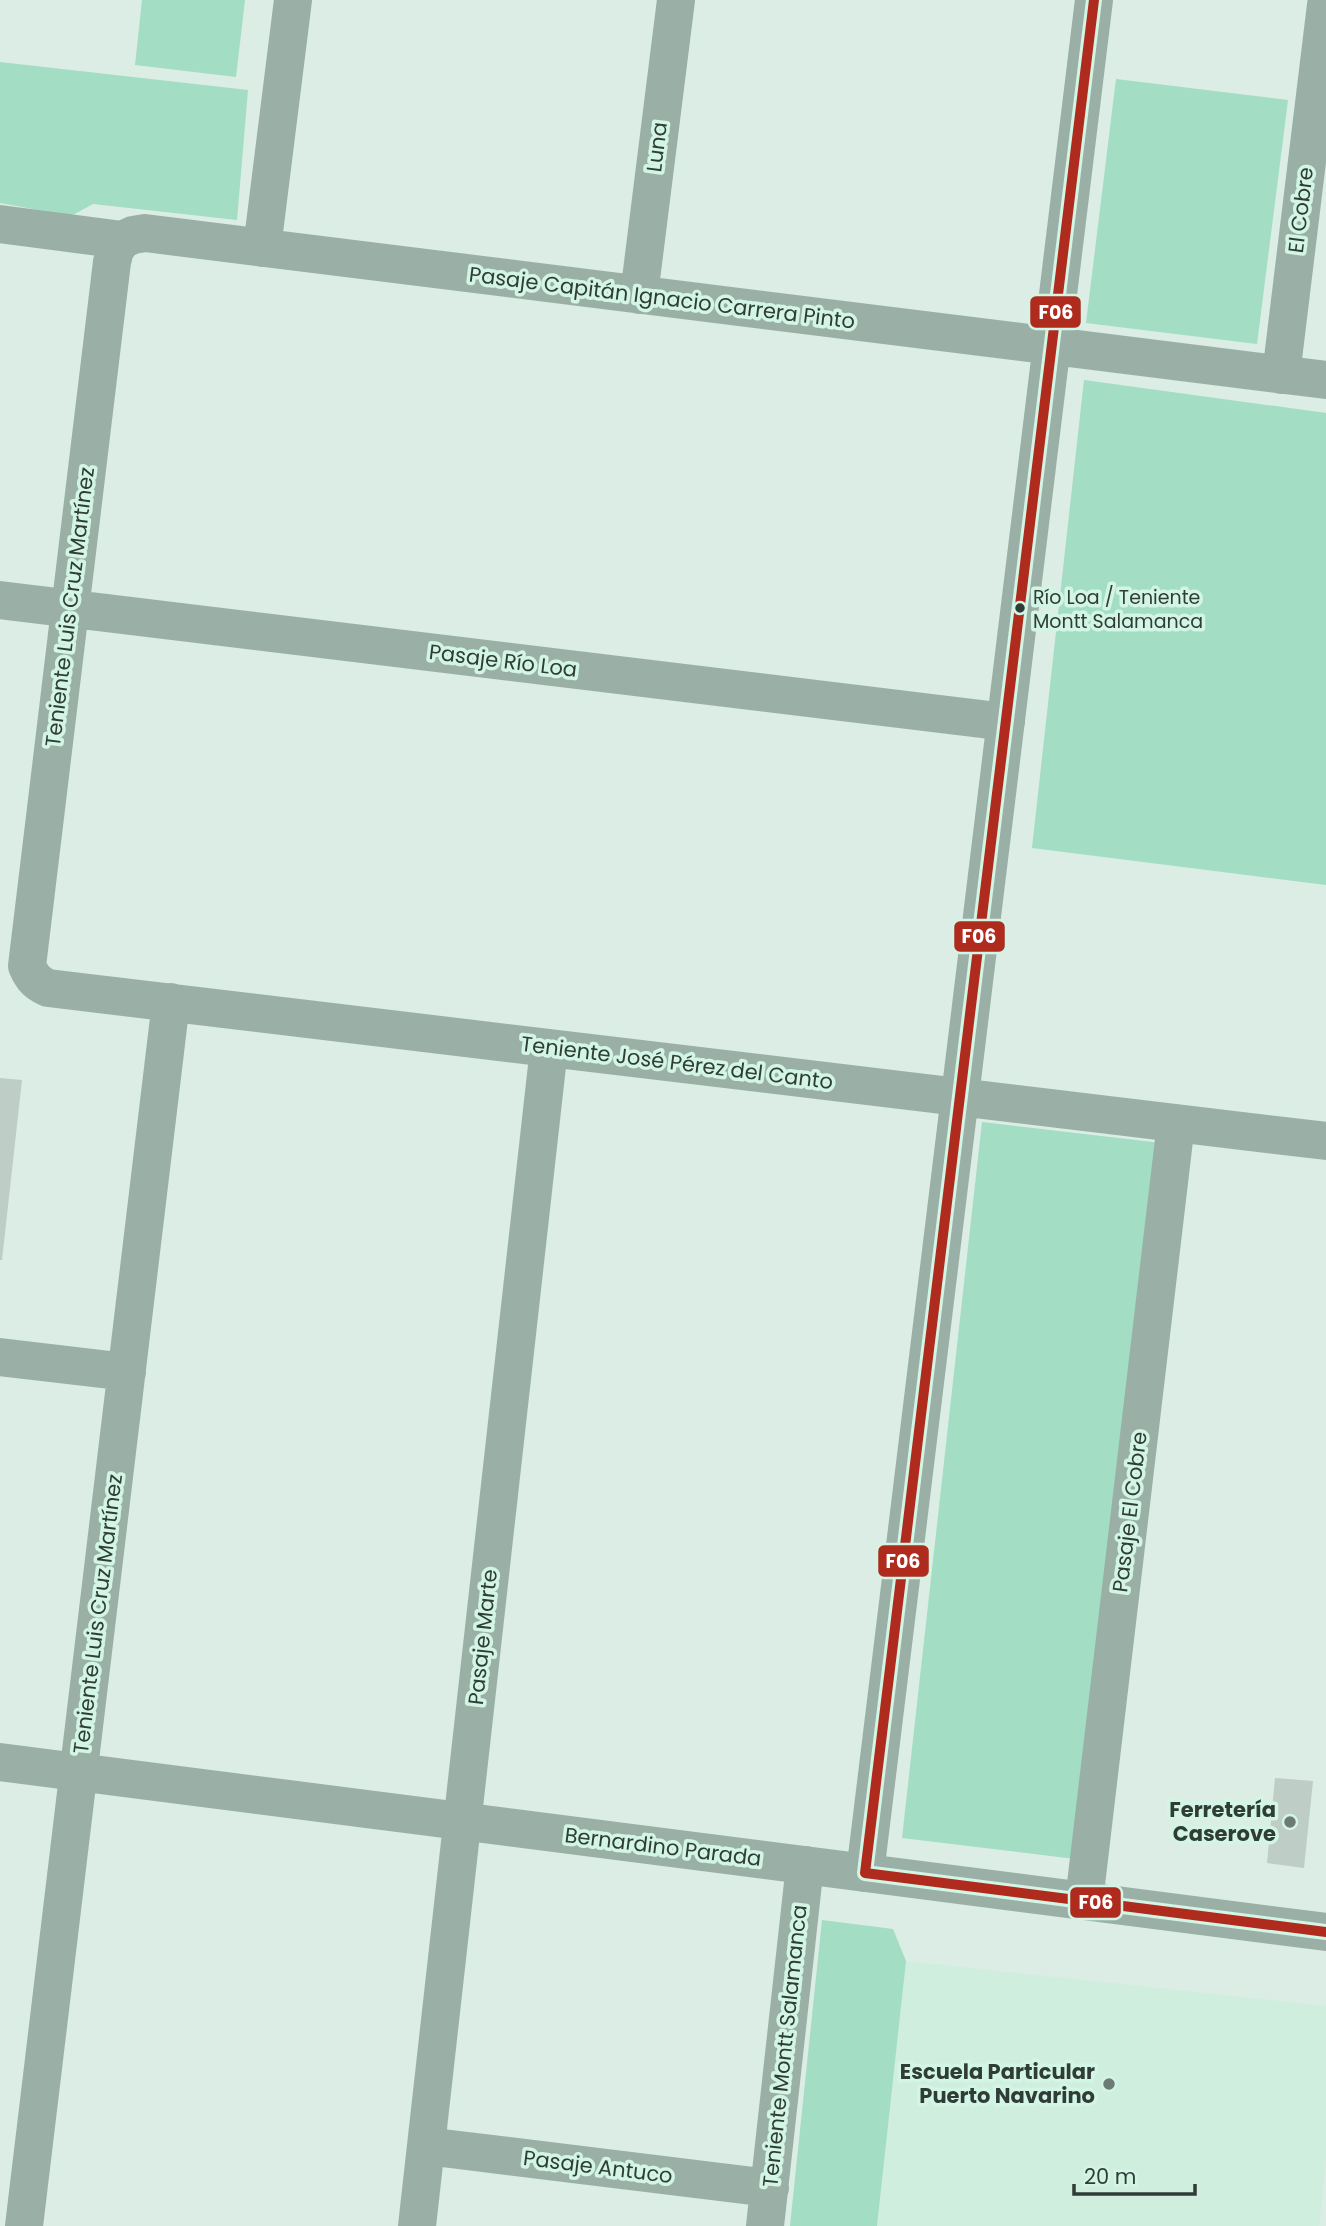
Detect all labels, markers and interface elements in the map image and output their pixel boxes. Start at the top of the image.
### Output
street label: Luna [639,120,674,174]
street label: El Cobre [1281,165,1320,255]
street label: Pasaje Capitán Ignacio Carrera Pinto [467,259,857,336]
line badge: F06 [1029,295,1082,329]
text: F06 [1039,299,1073,326]
street label: Teniente Luis Cruz Martínez [38,465,101,748]
place label: Río Loa / Teniente Montt Salamanca [1033,584,1203,635]
marker: Río Loa / Teniente Montt Salamanca [1013,601,1027,615]
street label: Pasaje Río Loa [427,637,579,684]
line badge: F06 [953,920,1006,953]
text: F06 [962,923,996,950]
street label: Teniente José Pérez del Canto [519,1029,835,1096]
street label: Pasaje El Cobre [1105,1430,1154,1594]
street label: Teniente Luis Cruz Martínez [66,1472,129,1755]
line badge: F06 [877,1544,930,1578]
text: F06 [886,1548,920,1575]
street label: Pasaje Marte [461,1568,504,1706]
place label: Ferretería Caserove [1169,1795,1276,1848]
marker: Ferretería Caserove [1282,1814,1298,1830]
street label: Bernardino Parada [563,1820,763,1873]
line badge: F06 [1069,1886,1122,1919]
text: F06 [1079,1889,1113,1916]
street label: Teniente Montt Salamanca [755,1903,814,2189]
place label: Escuela Particular Puerto Navarino [900,2057,1095,2110]
marker: Escuela Particular Puerto Navarino [1101,2076,1117,2092]
street label: Pasaje Antuco [522,2143,674,2190]
scale bar [1074,2152,1195,2196]
text: 20 m [1084,2162,1137,2191]

